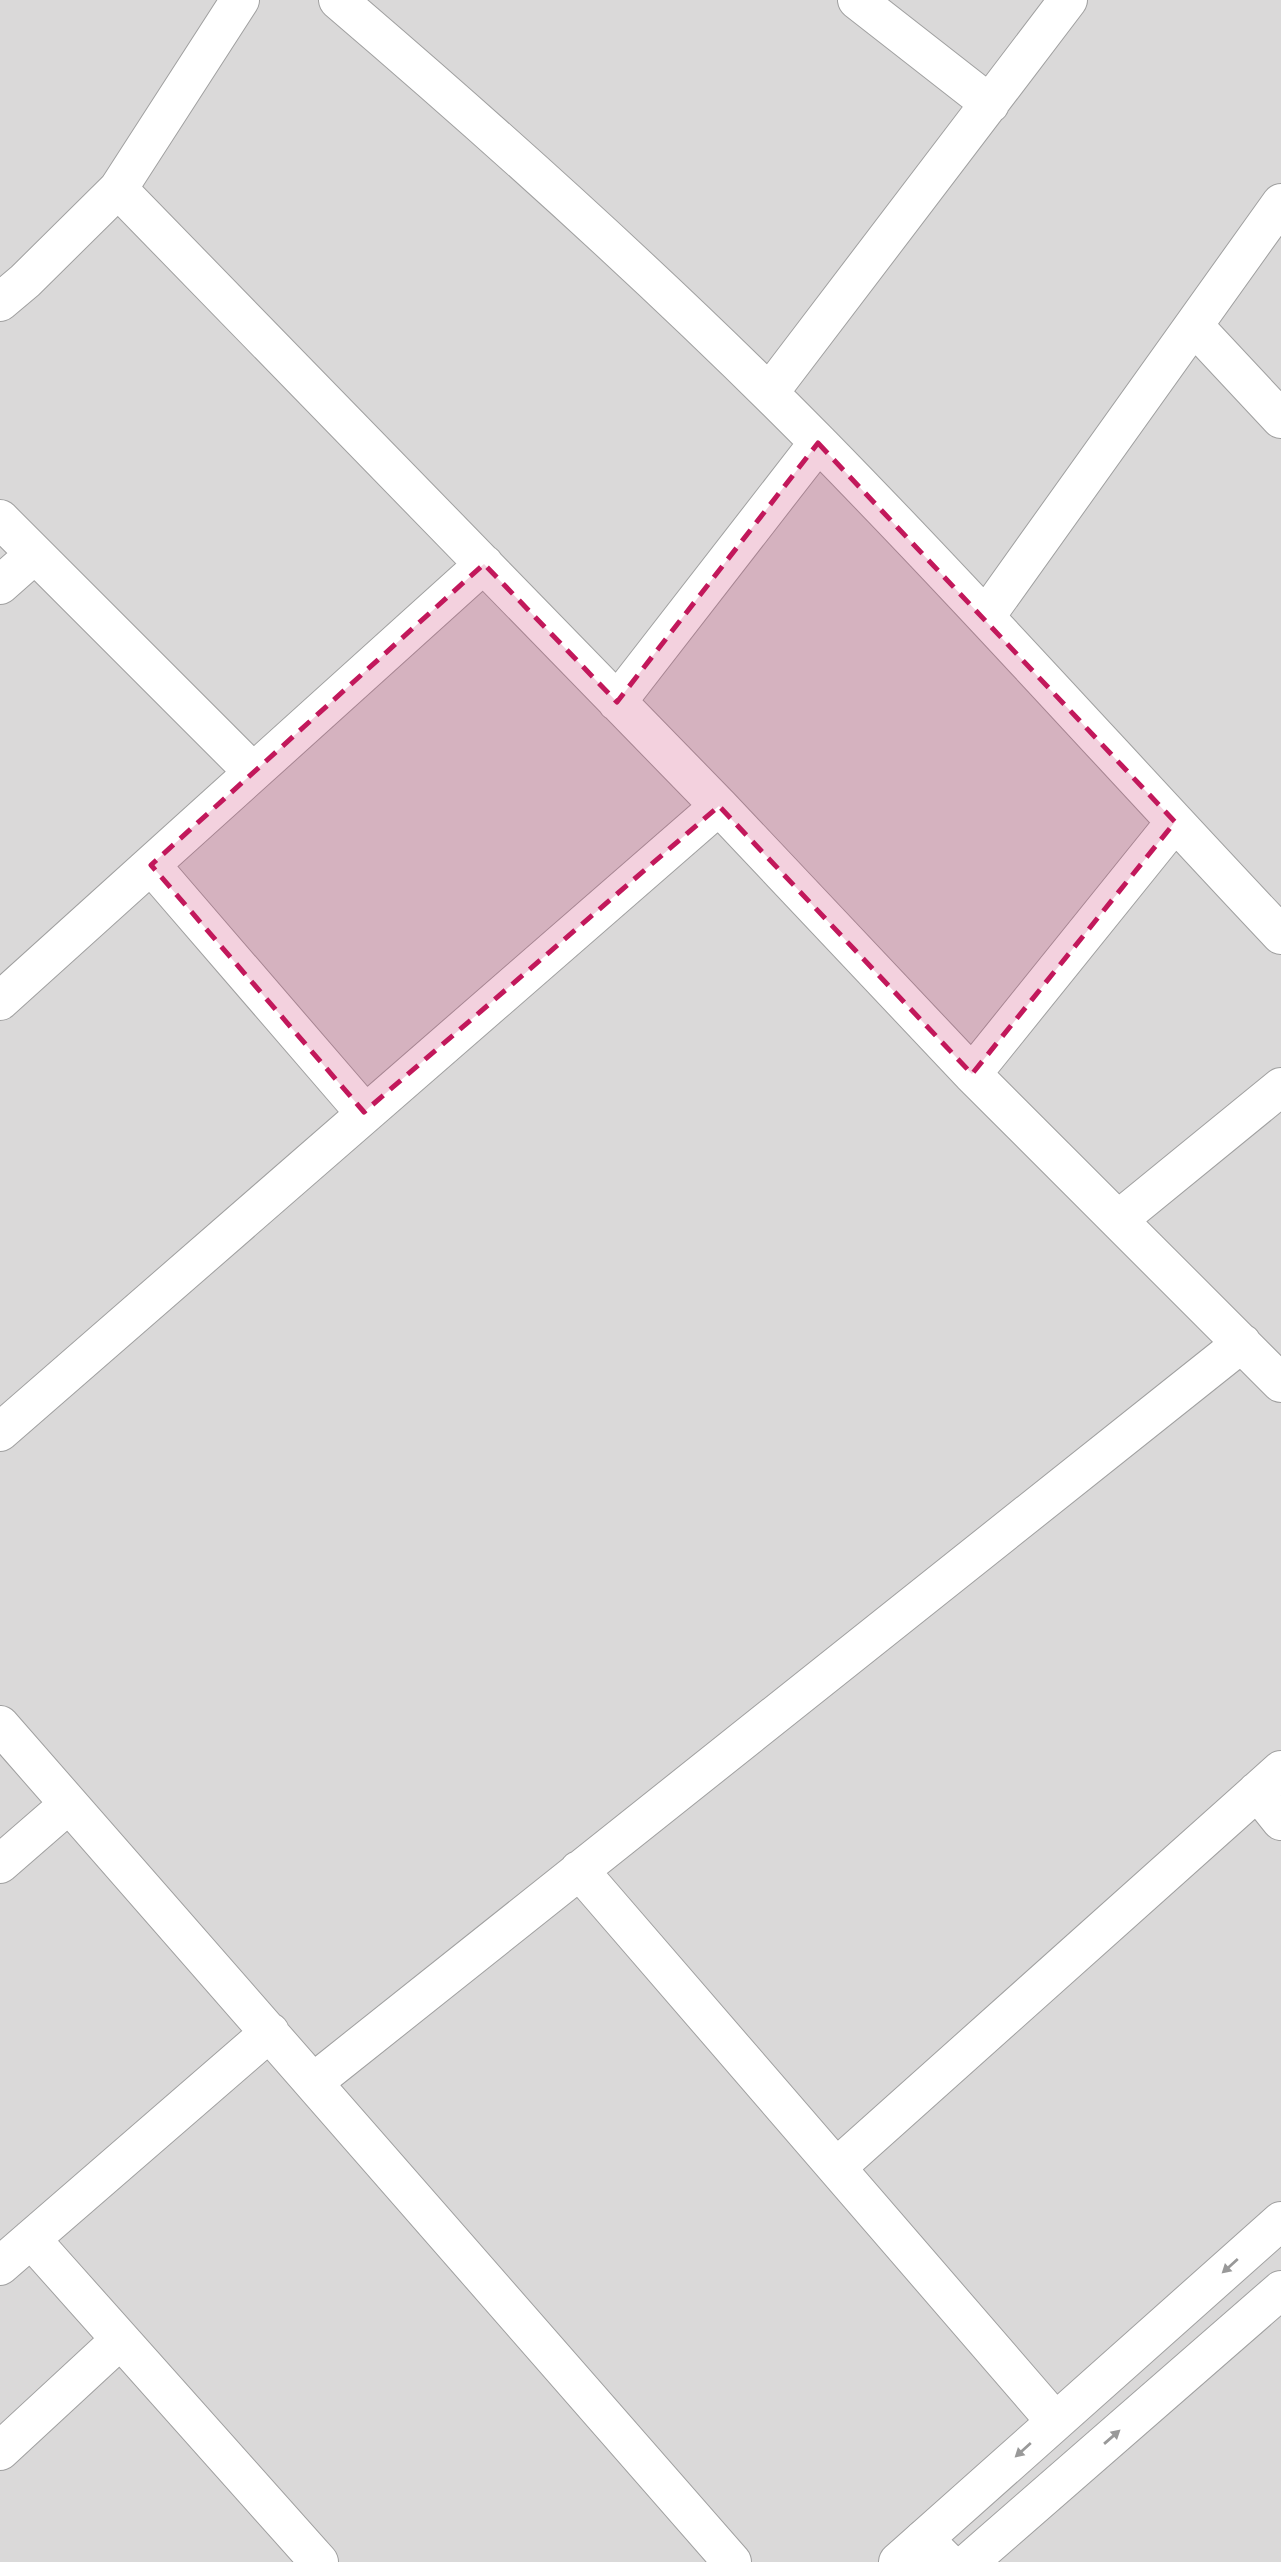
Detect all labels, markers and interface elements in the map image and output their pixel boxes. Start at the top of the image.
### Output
one-way arrow [1221,2258,1239,2274]
one-way arrow [1104,2430,1121,2445]
one-way arrow [1015,2441,1032,2457]

